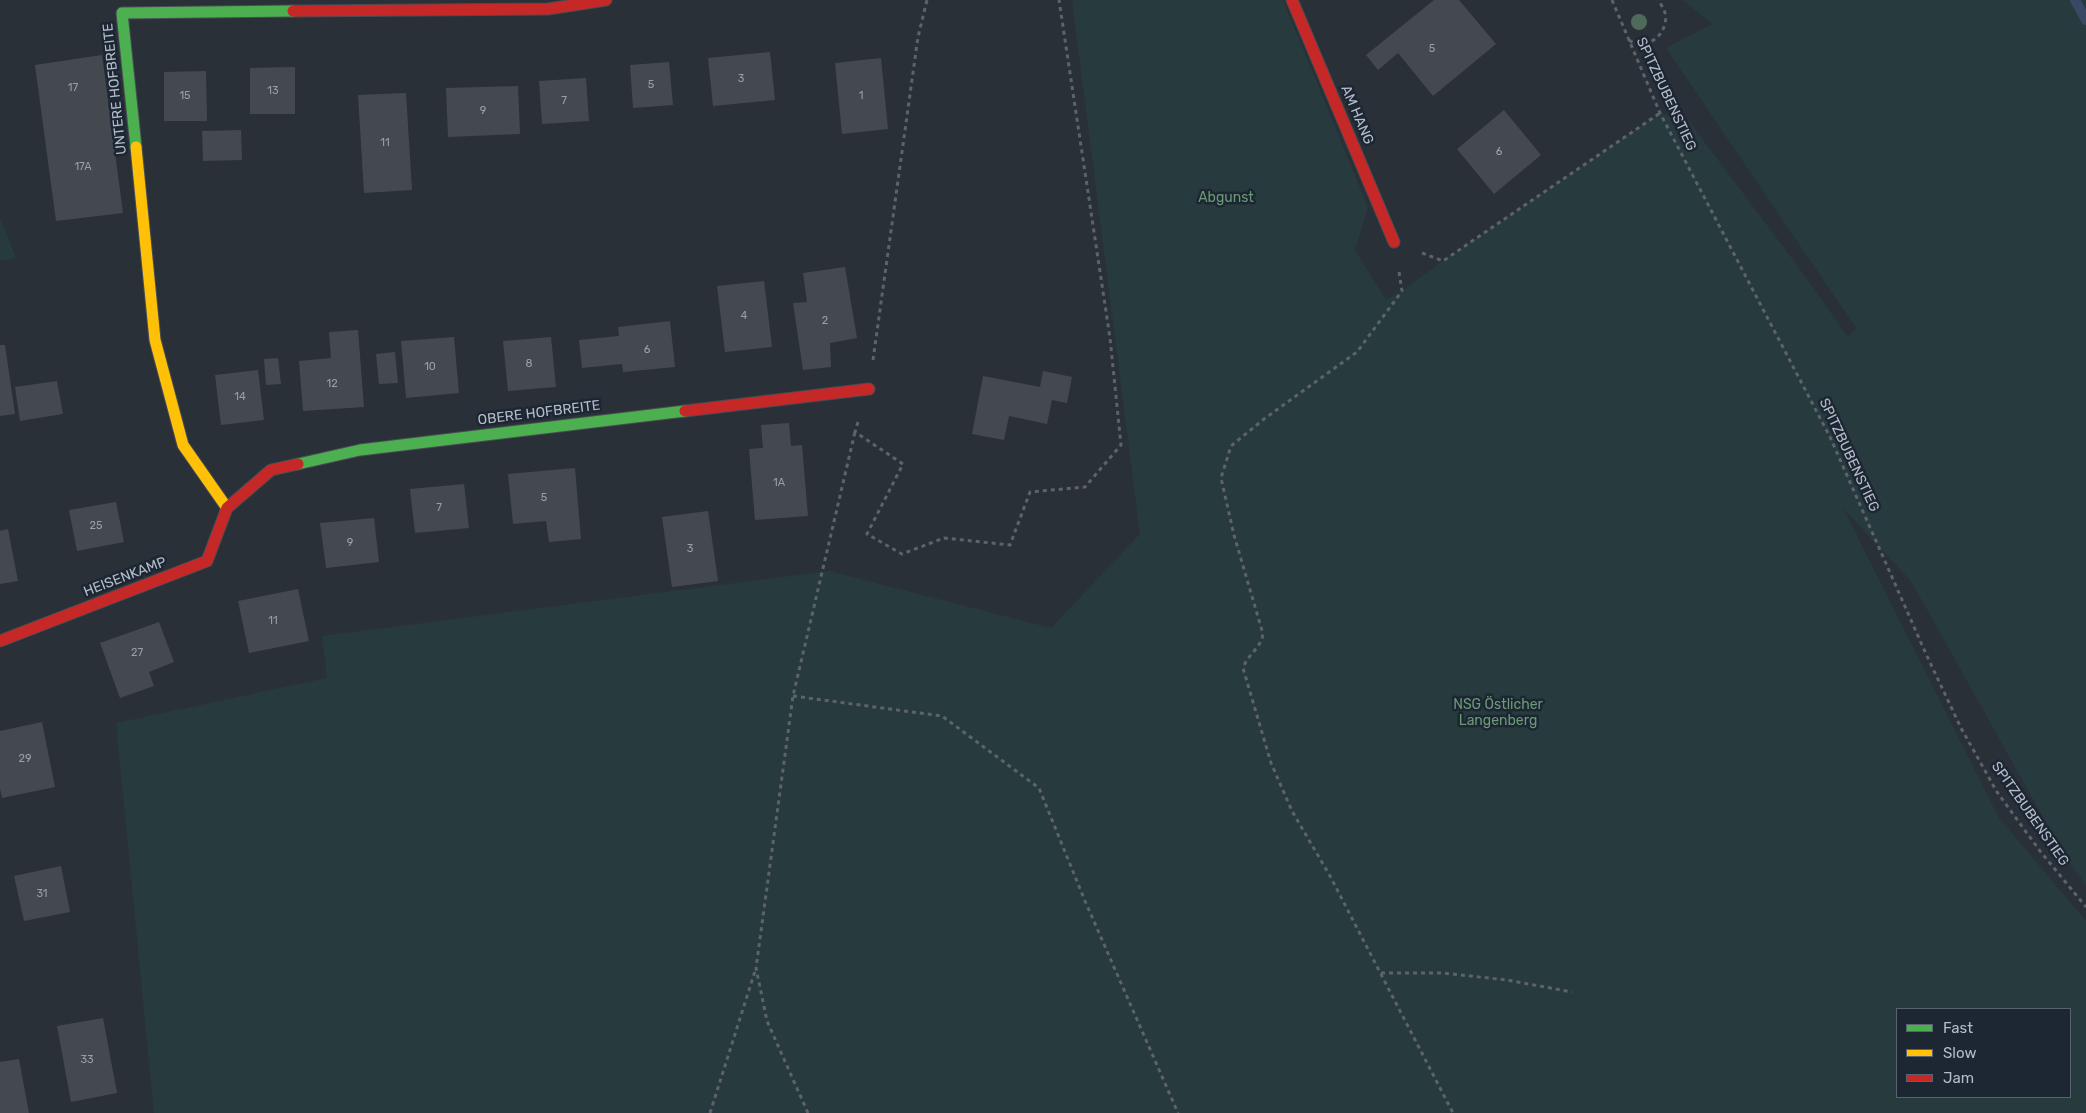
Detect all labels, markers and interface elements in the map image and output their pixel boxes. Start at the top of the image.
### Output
street label: UNTERE HOFBREITE [100,22,130,156]
street label: SPITZBUBENSTIEG [1632,35,1700,153]
house number: 5 [1429,42,1435,56]
house number: 3 [738,72,744,86]
house number: 5 [648,78,654,92]
house number: 17 [68,81,78,95]
street label: AM HANG [1337,83,1377,147]
house number: 13 [267,84,279,98]
house number: 15 [179,89,191,103]
house number: 1 [859,89,863,103]
house number: 7 [561,94,567,108]
house number: 9 [480,104,486,118]
house number: 11 [380,136,390,150]
house number: 6 [1496,145,1502,159]
house number: 17A [74,160,92,174]
park label: Abgunst [1198,190,1254,206]
house number: 4 [741,309,747,323]
house number: 2 [822,314,828,328]
house number: 6 [644,343,650,357]
house number: 8 [526,357,532,371]
house number: 10 [424,360,436,374]
house number: 12 [326,377,338,391]
house number: 14 [234,390,246,404]
street label: SPITZBUBENSTIEG [1815,396,1883,514]
street label: OBERE HOFBREITE [477,397,601,429]
house number: 1A [773,476,785,490]
house number: 5 [541,491,547,505]
house number: 7 [436,501,442,515]
house number: 25 [90,519,102,533]
house number: 9 [347,536,353,550]
house number: 3 [687,542,693,556]
street label: HEISENKAMP [81,554,169,600]
house number: 11 [268,614,278,628]
house number: 27 [131,646,143,660]
park label: NSG Östlicher Langenberg [1453,697,1543,730]
house number: 29 [19,752,31,766]
street label: SPITZBUBENSTIEG [1988,759,2072,869]
house number: 31 [36,887,48,901]
legend [1896,1008,2071,1098]
text: Fast [1943,1019,1973,1037]
text: Slow [1943,1044,1976,1062]
house number: 33 [80,1053,94,1067]
text: Jam [1943,1069,1974,1087]

